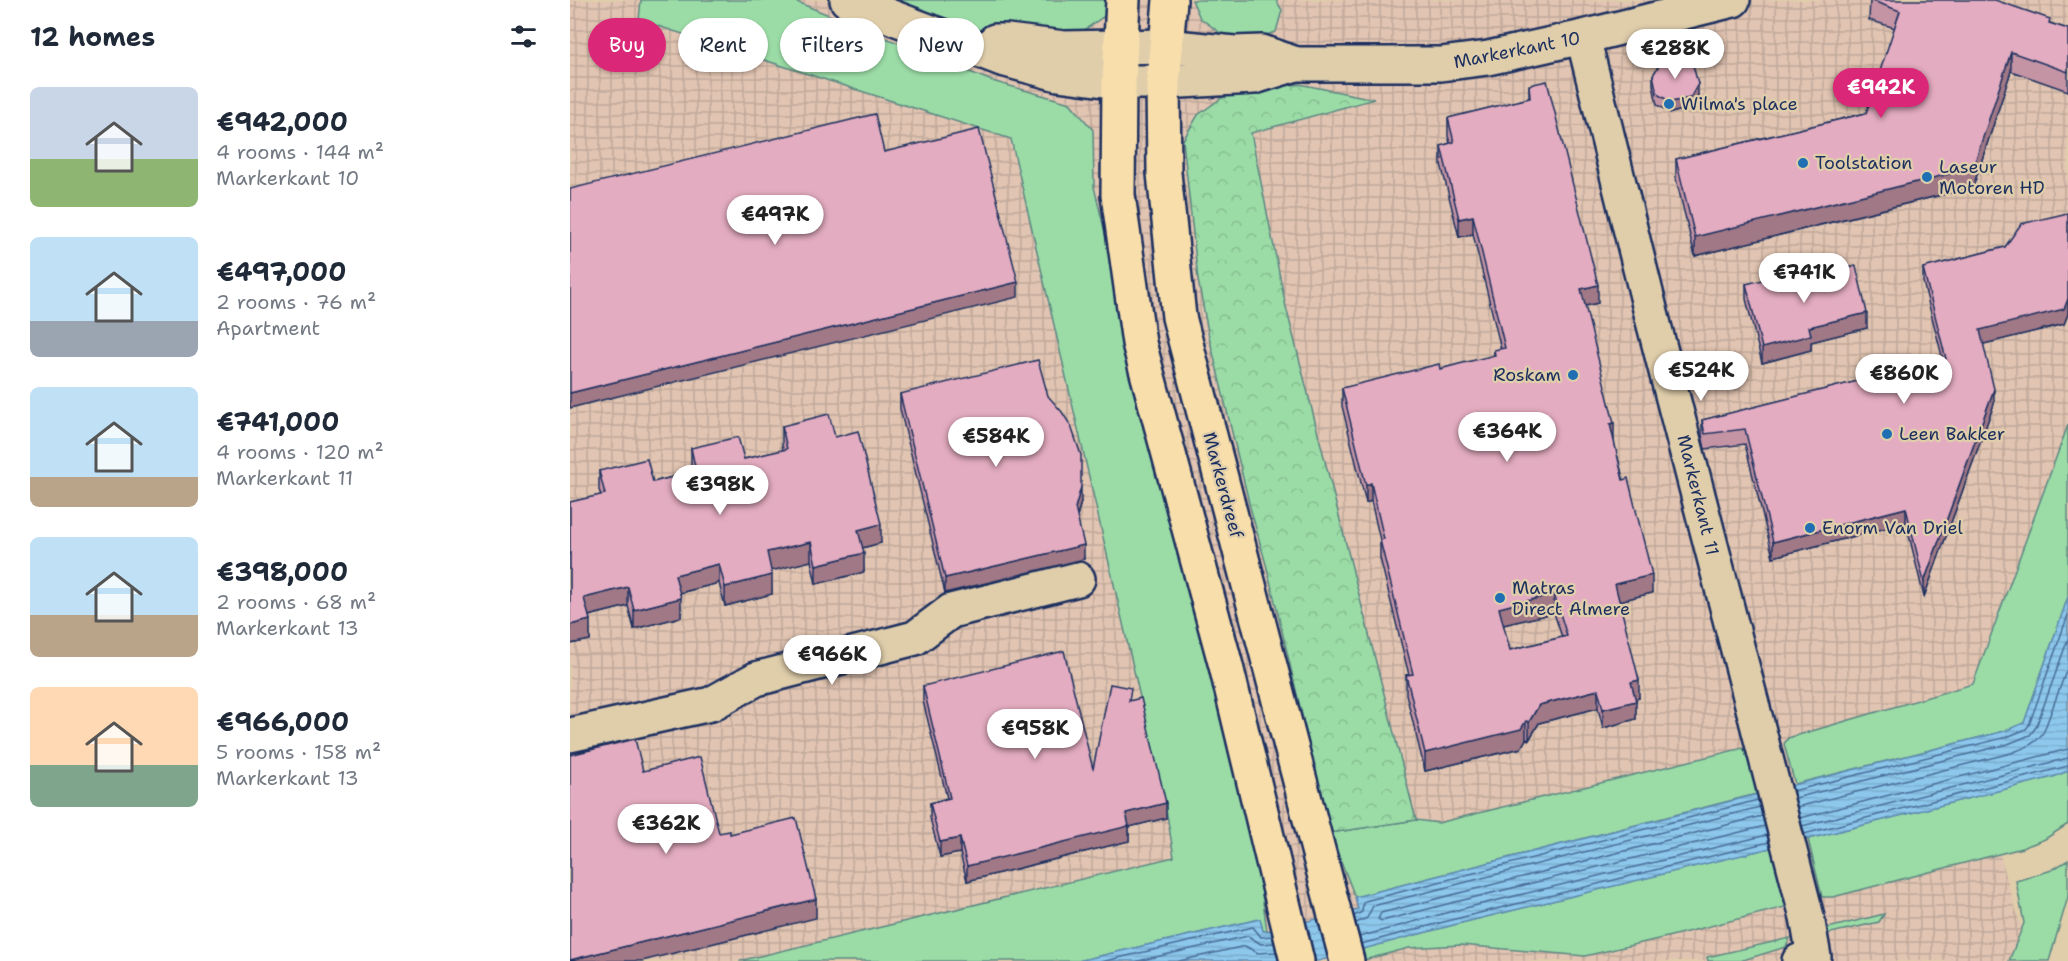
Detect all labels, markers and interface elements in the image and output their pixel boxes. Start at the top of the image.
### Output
chip: Buy [588,18,666,72]
chip: Rent [678,18,768,72]
chip: Filters [780,18,885,72]
chip: New [897,18,984,72]
text: 12 homes [30,19,155,54]
icon: filters [507,20,540,53]
street label: Markerkant 10 [1451,26,1583,74]
pin: €288K [1633,29,1717,80]
text: €288K [1640,35,1710,61]
pin: €942K [1839,68,1923,119]
text: €942K [1847,74,1915,100]
place label: Wilma's place [1681,92,1798,116]
marker: Wilma's place [1662,97,1676,111]
text: €942,000 [216,104,348,139]
icon: home [78,111,150,183]
text: 4 rooms · 144 m² [216,139,384,165]
place label: Toolstation [1815,151,1912,175]
place label: Laseur Motoren HD [1939,155,2045,200]
marker: Toolstation [1796,156,1810,170]
text: Markerkant 10 [216,165,359,191]
marker: Laseur Motoren HD [1920,170,1934,184]
pin: €497K [733,195,817,246]
text: €497K [741,201,809,227]
pin: €741K [1762,253,1846,304]
text: €497,000 [216,254,346,289]
text: €741K [1773,259,1835,285]
icon: home [78,261,150,333]
text: 2 rooms · 76 m² [216,289,376,315]
text: Apartment [216,315,320,341]
pin: €524K [1659,351,1743,402]
pin: €860K [1862,354,1946,405]
text: €524K [1668,357,1734,383]
text: €860K [1869,360,1939,386]
place label: Roskam [1493,363,1561,387]
marker: Roskam [1566,368,1580,382]
text: €741,000 [216,404,339,439]
icon: home [78,411,150,483]
pin: €364K [1465,412,1549,463]
pin: €584K [954,417,1038,468]
text: €364K [1472,418,1542,444]
place label: Leen Bakker [1899,422,2005,446]
text: €584K [962,423,1030,449]
marker: Leen Bakker [1880,427,1894,441]
street label: Markerdreef [1197,429,1249,541]
street label: Markerkant 11 [1671,432,1725,558]
text: 4 rooms · 120 m² [216,439,384,465]
text: Markerkant 11 [216,465,353,491]
pin: €398K [678,465,762,516]
text: €398K [685,471,755,497]
place label: Enorm Van Driel [1822,516,1964,540]
marker: Enorm Van Driel [1803,521,1817,535]
text: €398,000 [216,554,348,589]
icon: home [78,561,150,633]
place label: Matras Direct Almere [1512,576,1630,621]
text: 2 rooms · 68 m² [216,589,376,615]
marker: Matras Direct Almere [1493,591,1507,605]
text: Markerkant 13 [216,615,359,641]
pin: €966K [790,635,874,686]
text: €966K [797,641,867,667]
text: €966,000 [216,704,349,739]
pin: €958K [993,709,1077,760]
icon: home [78,711,150,783]
text: €958K [1001,715,1069,741]
text: 5 rooms · 158 m² [216,739,381,765]
text: Markerkant 13 [216,765,359,791]
pin: €362K [624,804,708,855]
text: €362K [632,810,701,836]

